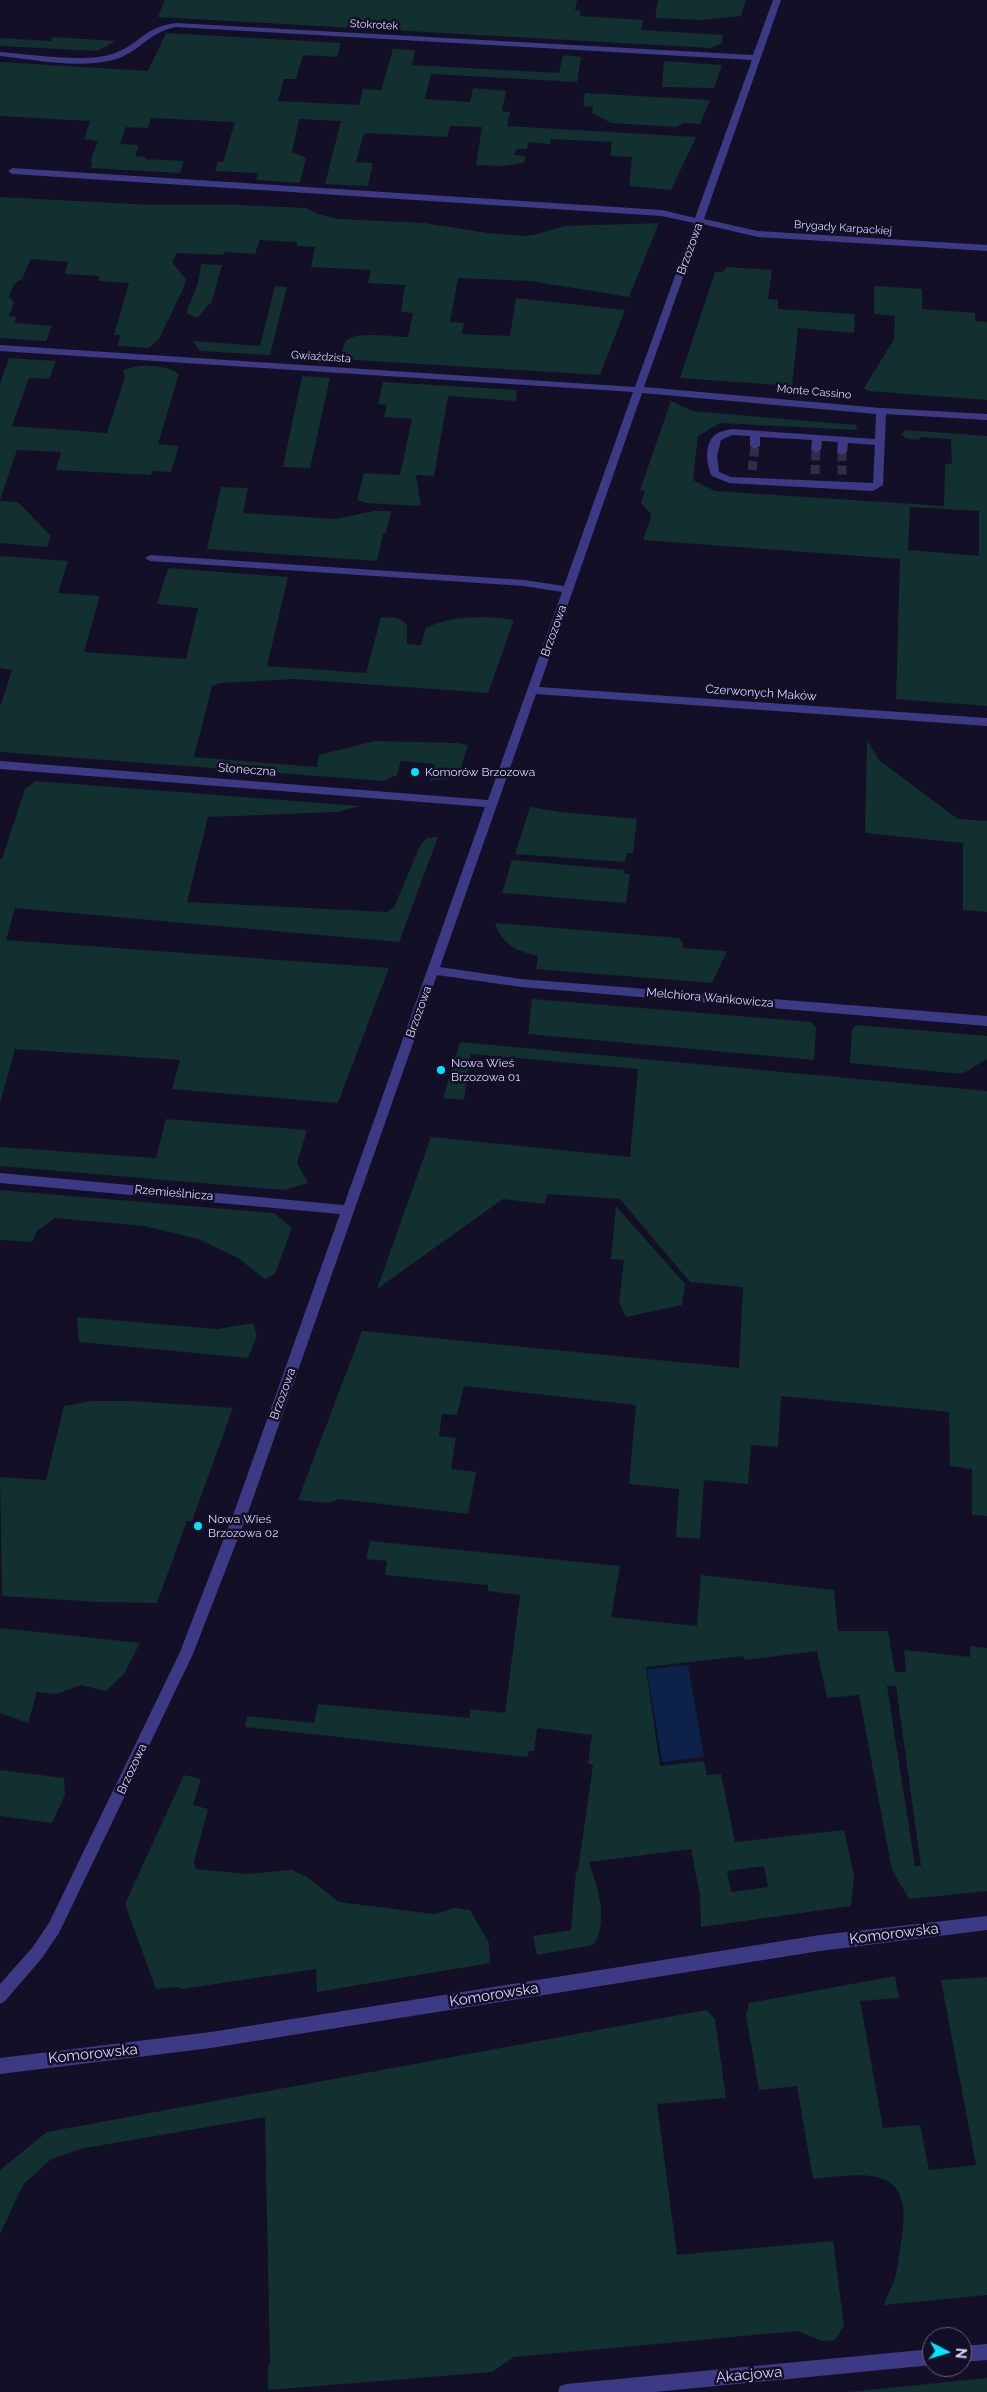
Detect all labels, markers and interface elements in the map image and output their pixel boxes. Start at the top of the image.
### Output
street label: Stokrotek [349,17,399,33]
street label: Brygady Karpackiej [794,218,892,238]
street label: Brzozowa [674,221,706,277]
street label: Gwiaździsta [291,348,351,366]
street label: Monte Cassino [776,382,852,402]
street label: Brzozowa [538,603,570,659]
street label: Czerwonych Maków [705,682,817,704]
street label: Słoneczna [218,761,276,779]
place label: Komorów Brzozowa [425,765,535,779]
marker: Komorów Brzozowa [409,766,421,778]
street label: Brzozowa [403,984,435,1040]
street label: Melchiora Wańkowicza [646,985,774,1011]
place label: Nowa Wieś Brzozowa 01 [451,1056,520,1084]
marker: Nowa Wieś Brzozowa 01 [435,1064,447,1076]
street label: Rzemieślnicza [134,1182,214,1204]
street label: Brzozowa [267,1366,299,1422]
place label: Nowa Wieś Brzozowa 02 [208,1512,278,1540]
marker: Nowa Wieś Brzozowa 02 [192,1520,204,1532]
street label: Brzozowa [114,1742,150,1796]
street label: Komorowska [848,1920,940,1948]
street label: Komorowska [448,1979,540,2011]
street label: Komorowska [47,2040,139,2068]
north arrow [922,2327,972,2377]
text: N [953,2347,969,2359]
street label: Akacjowa [715,2363,783,2387]

